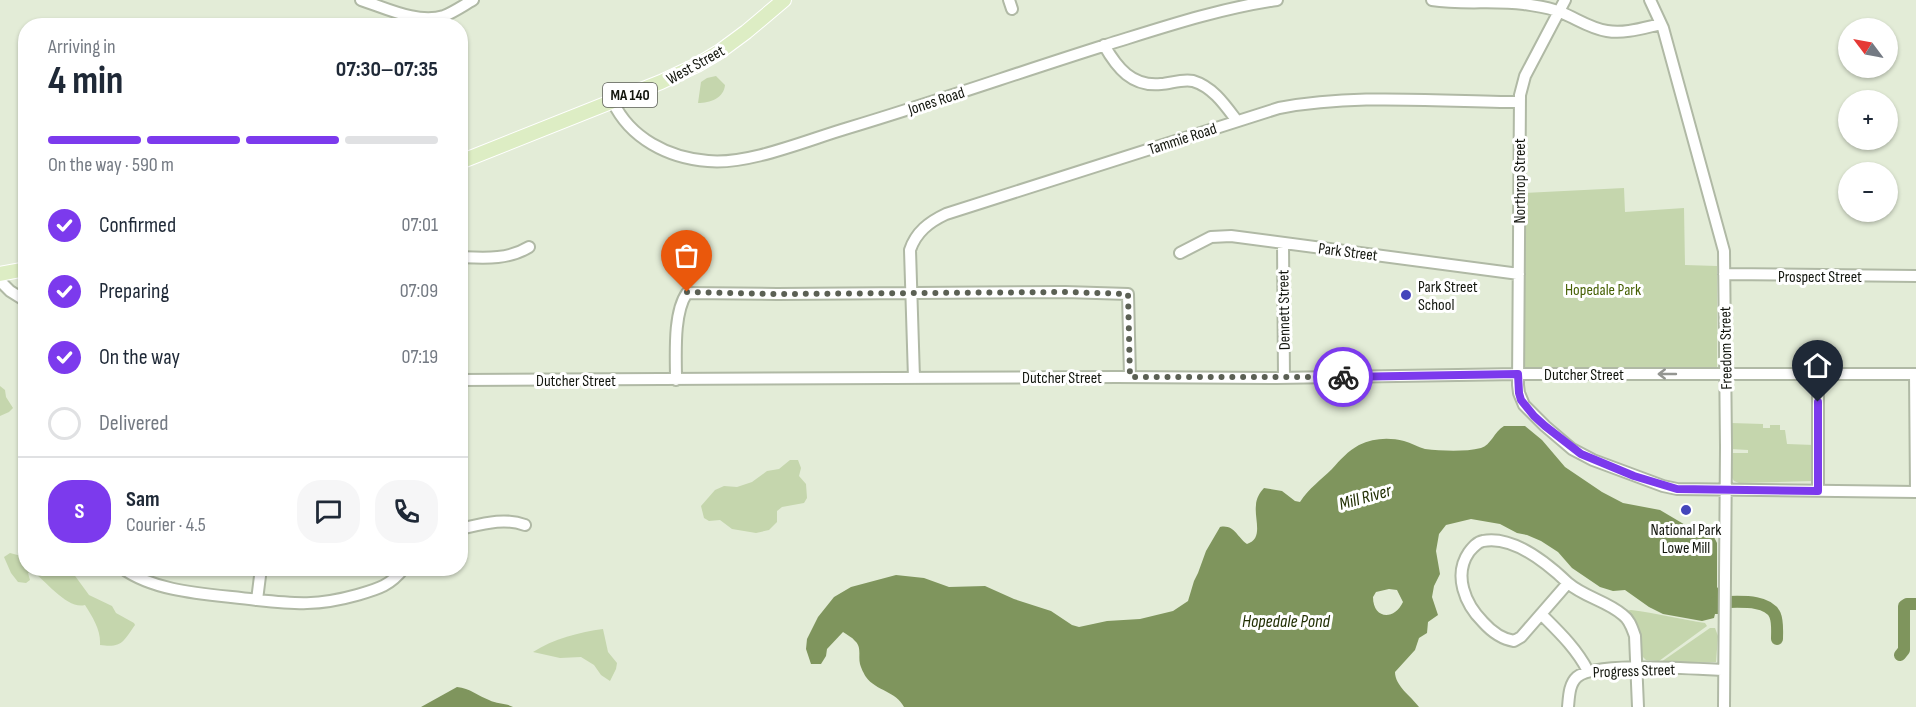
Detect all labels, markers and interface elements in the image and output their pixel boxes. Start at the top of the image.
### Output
north arrow [1838,18,1898,78]
map controls [1838,18,1898,222]
text: Arriving in [48,35,116,59]
street label: West Street [663,42,728,89]
text: 07:30–07:35 [336,56,438,83]
text: 4 min [48,58,123,105]
road number: MA 140 [603,83,657,107]
street label: Jones Road [905,83,967,120]
button: + [1838,90,1898,150]
street label: Tammie Road [1146,119,1219,159]
street label: Northrop Street [1511,138,1530,224]
text: On the way · 590 m [48,153,174,177]
button: − [1838,162,1898,222]
icon: check [48,209,81,242]
text: Confirmed [99,212,176,239]
text: 07:01 [402,213,438,237]
pin [661,230,712,292]
icon: bag [670,239,703,272]
street label: Park Street [1317,239,1379,266]
street label: Prospect Street [1778,268,1862,287]
street label: Dennett Street [1274,269,1295,350]
icon: check [48,275,81,308]
text: Preparing [99,278,169,305]
place label: Park Street School [1418,278,1478,315]
text: 07:09 [400,279,438,303]
park label: Hopedale Park [1565,281,1641,300]
marker: Park Street School [1399,288,1413,302]
street label: Freedom Street [1716,306,1737,390]
pin [1792,340,1843,402]
icon: check [48,341,81,374]
text: On the way [99,344,180,371]
text: 07:19 [402,345,438,369]
courier [1313,347,1373,407]
icon: home [1801,349,1834,382]
icon: bike [1327,361,1360,394]
street label: Dutcher Street [1544,366,1624,385]
one-way arrow [1657,368,1677,380]
street label: Dutcher Street [1022,369,1102,388]
street label: Dutcher Street [536,372,616,391]
text: Delivered [99,410,168,437]
button: chat [297,480,360,543]
button: phone [375,480,438,543]
water label: Mill River [1337,480,1395,515]
text: Sam [126,486,160,513]
text: S [75,498,84,525]
marker: National Park Lowe Mill [1679,503,1693,517]
text: Courier · 4.5 [126,513,206,537]
place label: National Park Lowe Mill [1651,521,1721,558]
water label: Hopedale Pond [1242,611,1331,632]
street label: Progress Street [1593,661,1676,682]

